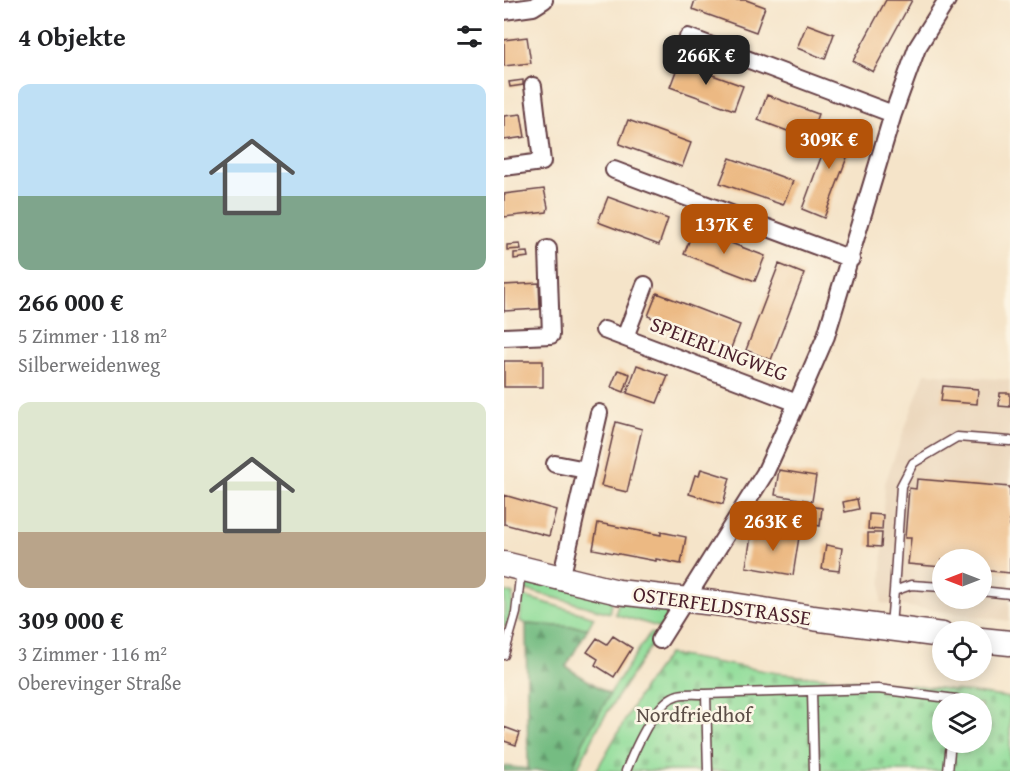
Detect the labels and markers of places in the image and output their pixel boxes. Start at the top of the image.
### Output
pin: 266K € [657,35,755,86]
pin: 309K € [780,119,878,170]
pin: 137K € [675,204,773,255]
pin: 263K € [724,501,822,552]

